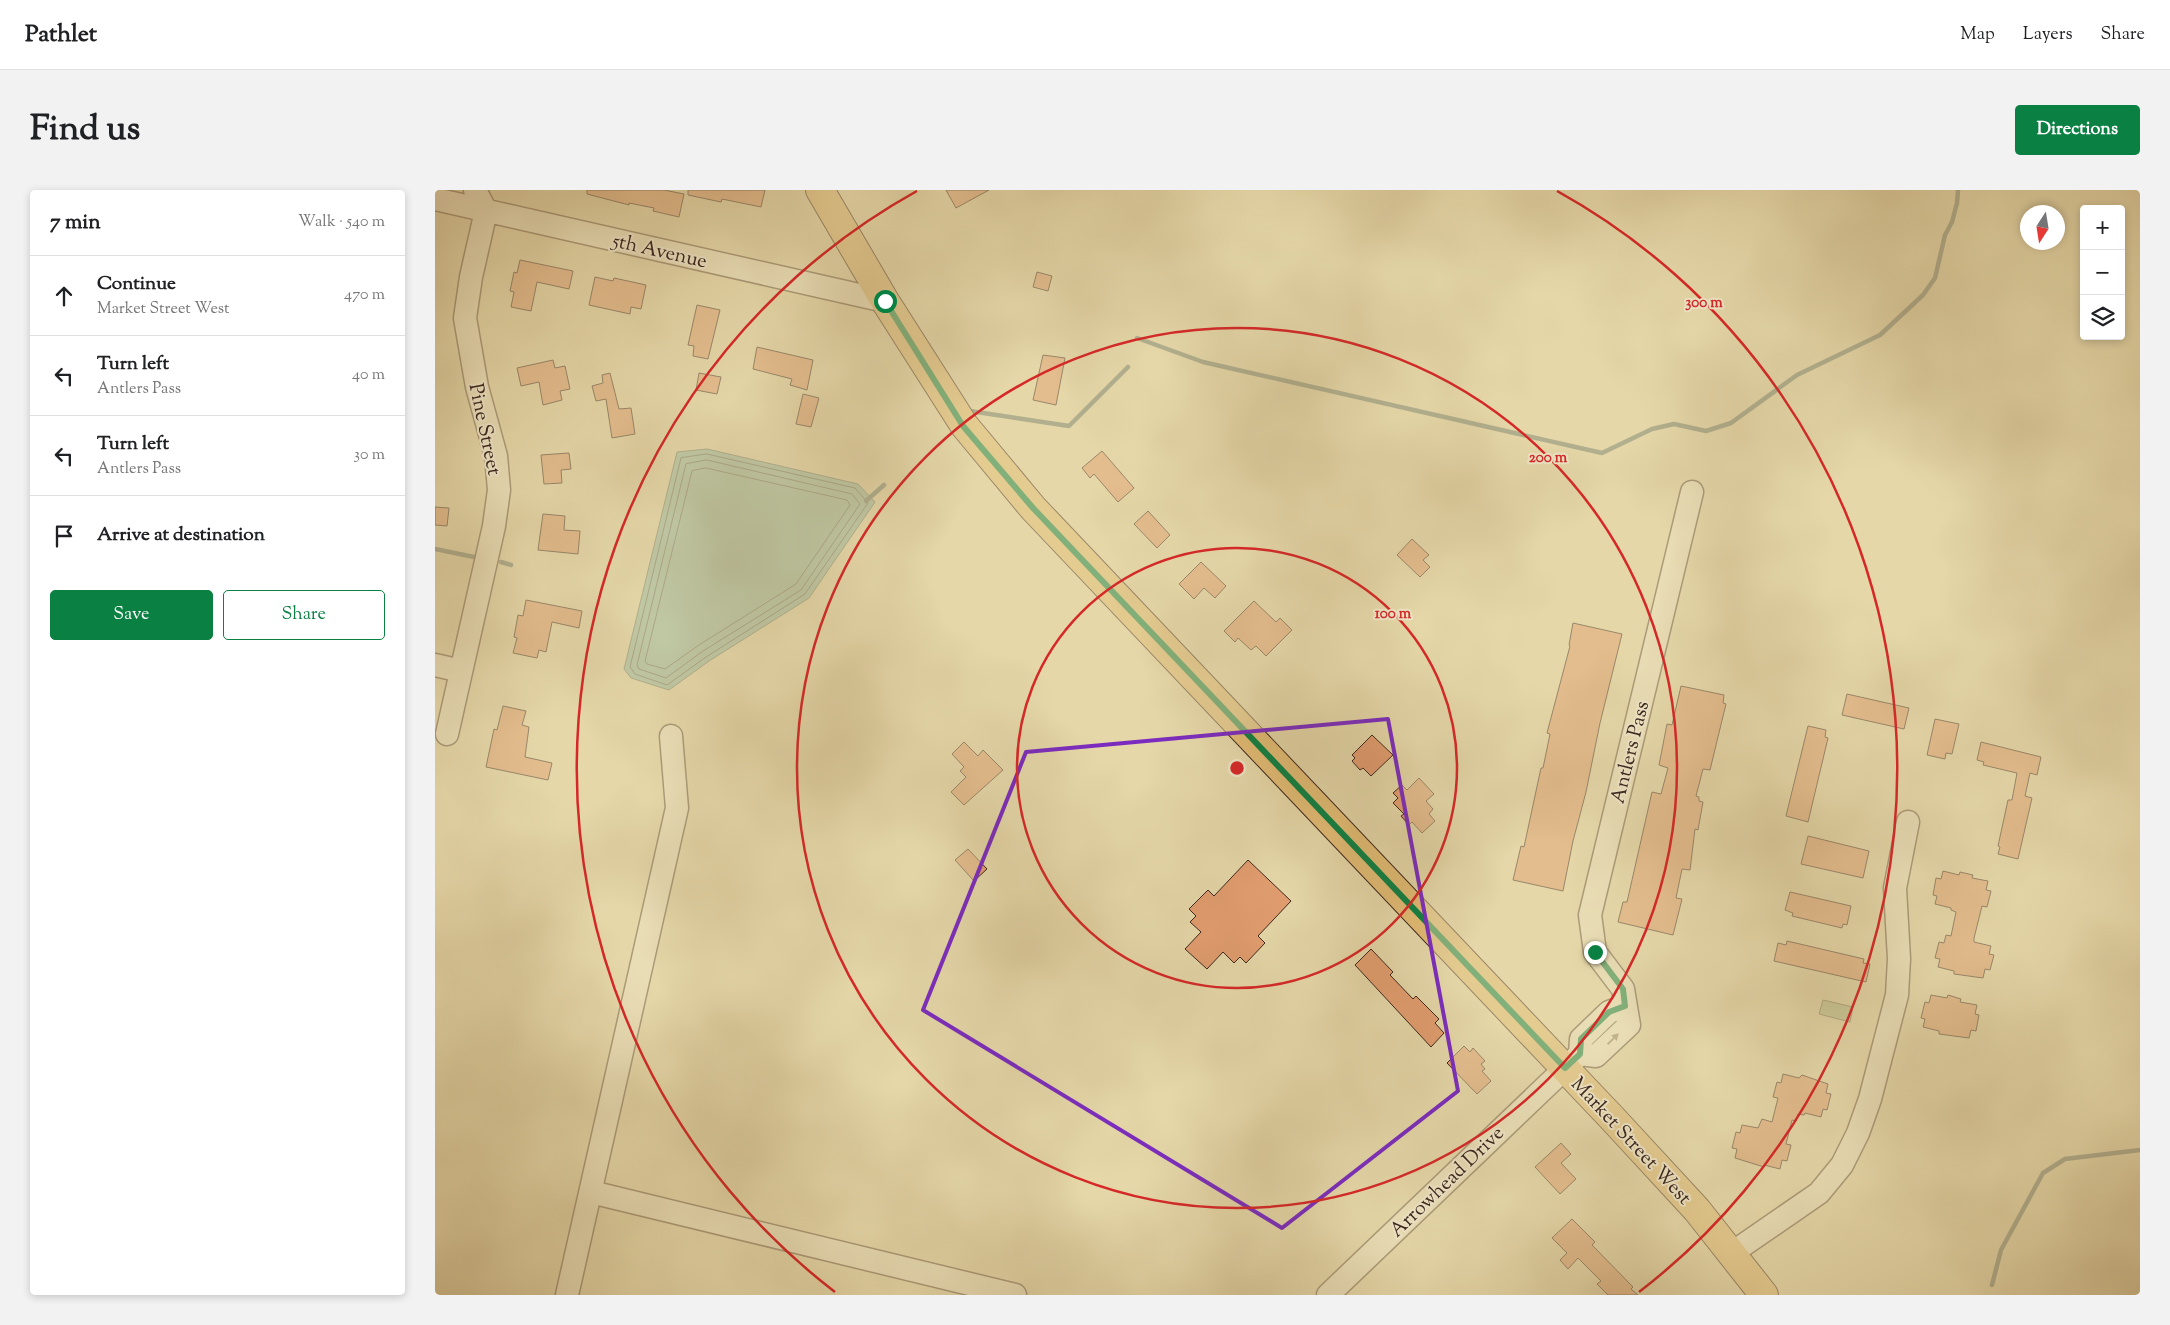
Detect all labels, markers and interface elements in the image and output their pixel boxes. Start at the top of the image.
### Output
text: Pathlet [25,18,97,52]
text: Map [1960,22,1995,48]
text: Layers [2023,22,2073,48]
text: Share [2101,22,2145,48]
text: Find us [30,105,140,156]
button: Directions [2015,105,2140,155]
north arrow [2020,205,2065,250]
map controls [2080,205,2125,340]
button: + [2080,205,2125,250]
text: 7 min [50,208,101,238]
text: Walk · 540 m [298,211,385,234]
street label: 5th Avenue [608,227,710,277]
button: − [2080,250,2125,295]
text: Continue [97,271,176,298]
icon: ahead [50,282,78,310]
text: 470 m [344,284,385,307]
route start [874,290,897,313]
text: 300 m [1685,293,1723,314]
button: layers [2080,295,2125,340]
text: Market Street West [97,298,230,321]
text: Turn left [97,351,169,378]
icon: left [50,362,78,390]
text: 40 m [352,364,385,387]
text: Antlers Pass [97,378,181,401]
street label: Pine Street [460,381,507,478]
text: Turn left [97,431,169,458]
icon: left [50,442,78,470]
text: 30 m [354,444,385,467]
text: 200 m [1529,448,1568,469]
text: Antlers Pass [97,458,181,481]
icon: arrive [50,522,78,550]
text: Arrive at destination [97,522,265,549]
button: Save [50,590,213,640]
button: Share [223,590,385,640]
text: 100 m [1375,604,1412,625]
street label: Antlers Pass [1605,698,1658,807]
centre of rings [1228,759,1246,777]
route end [1584,941,1607,964]
one-way arrow [1607,1033,1619,1045]
street label: Market Street West [1563,1071,1697,1212]
street label: Arrowhead Drive [1384,1120,1512,1245]

